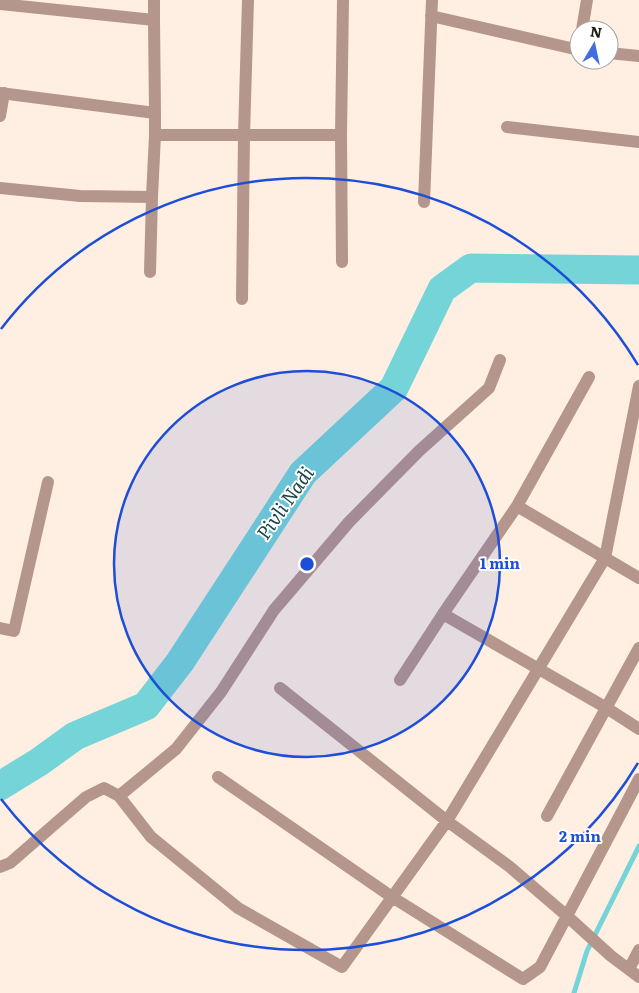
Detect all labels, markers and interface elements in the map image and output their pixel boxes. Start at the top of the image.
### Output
north arrow [569,20,619,70]
text: N [589,20,604,42]
water label: Pivli Nadi [249,460,320,545]
text: 1 min [480,551,521,574]
centre of rings [298,555,316,573]
text: 2 min [559,824,602,847]

